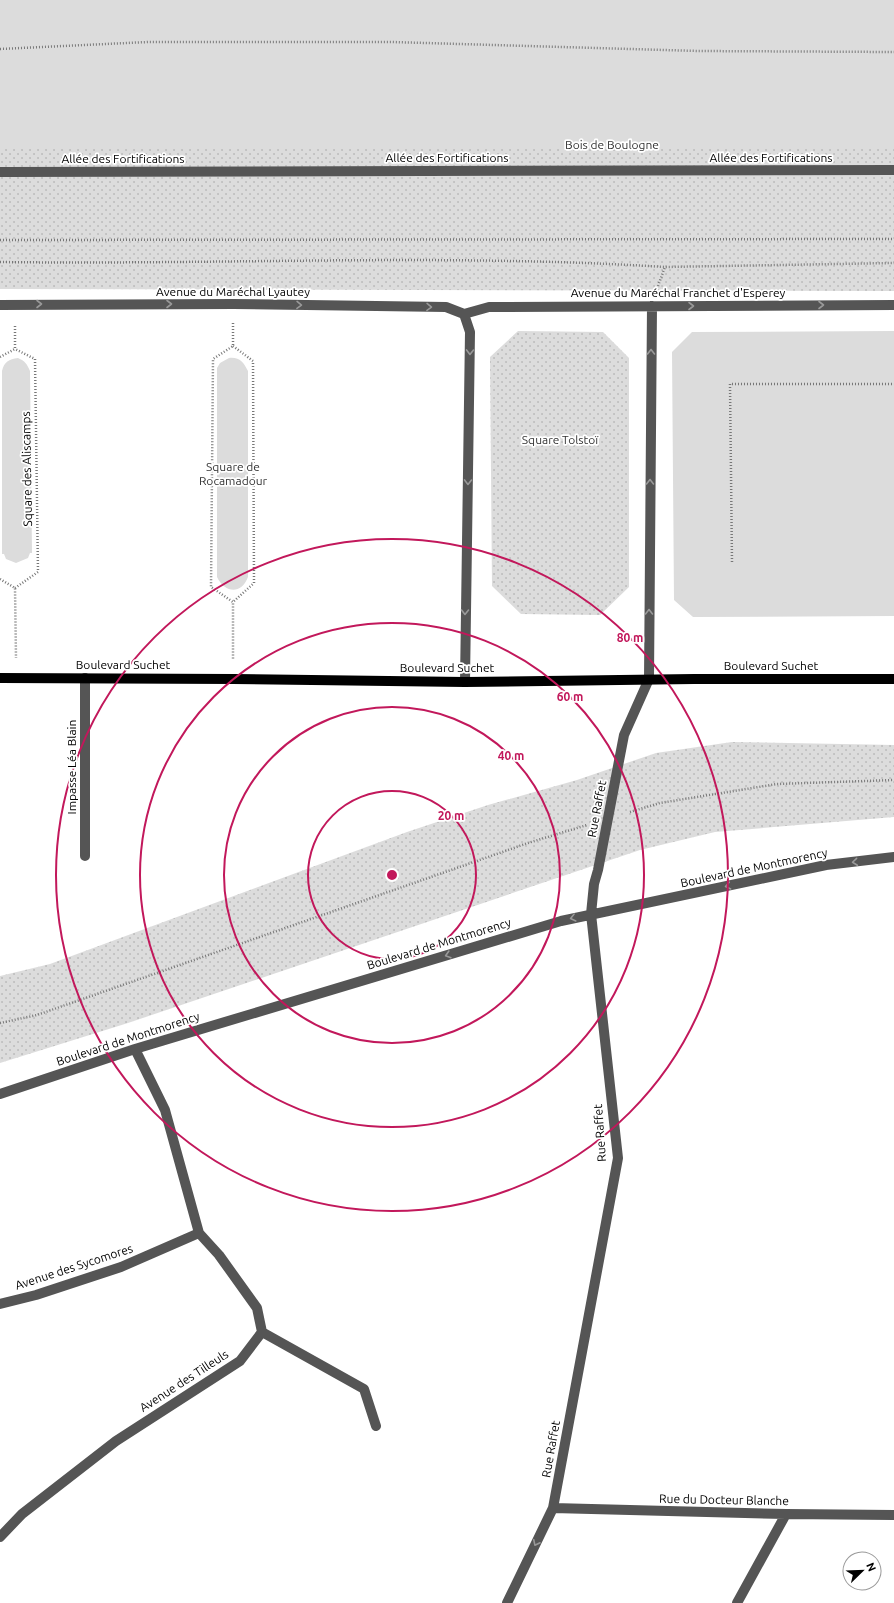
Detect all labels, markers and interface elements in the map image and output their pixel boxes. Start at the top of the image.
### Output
park label: Bois de Boulogne [565,138,659,151]
street label: Allée des Fortifications [385,151,509,164]
street label: Allée des Fortifications [709,151,833,164]
street label: Allée des Fortifications [61,152,185,165]
street label: Avenue du Maréchal Lyautey [156,285,310,298]
street label: Avenue du Maréchal Franchet d'Esperey [571,286,786,299]
one-way arrow [36,300,42,308]
one-way arrow [166,300,172,308]
one-way arrow [296,301,302,309]
one-way arrow [818,301,824,309]
one-way arrow [688,302,694,310]
one-way arrow [426,303,432,311]
one-way arrow [466,349,474,355]
one-way arrow [647,349,655,355]
street label: Square des Aliscamps [19,411,34,527]
park label: Square Tolstoï [522,433,599,446]
park label: Square de Rocamadour [199,460,268,487]
one-way arrow [464,479,472,485]
one-way arrow [646,479,654,485]
one-way arrow [461,609,469,615]
one-way arrow [645,609,653,615]
text: 80 m [617,631,643,644]
street label: Boulevard Suchet [76,658,171,671]
street label: Boulevard Suchet [724,659,819,672]
street label: Boulevard Suchet [400,661,495,674]
text: 60 m [557,690,583,703]
street label: Impasse Léa Blain [65,720,78,814]
text: 40 m [498,749,524,762]
street label: Rue Raffet [585,779,608,839]
text: 20 m [438,809,464,822]
street label: Boulevard de Montmorency [679,846,829,889]
one-way arrow [852,857,858,866]
centre of rings [385,868,399,882]
one-way arrow [724,882,731,890]
one-way arrow [570,914,576,922]
street label: Boulevard de Montmorency [365,915,513,972]
one-way arrow [445,950,452,959]
street label: Boulevard de Montmorency [55,1009,201,1068]
street label: Rue Raffet [591,1103,608,1162]
street label: Avenue des Sycomores [13,1241,134,1292]
street label: Avenue des Tilleuls [137,1347,230,1414]
street label: Rue Raffet [539,1419,562,1479]
street label: Rue du Docteur Blanche [659,1492,789,1507]
one-way arrow [533,1539,541,1547]
north arrow [842,1551,882,1591]
text: N [864,1561,878,1573]

